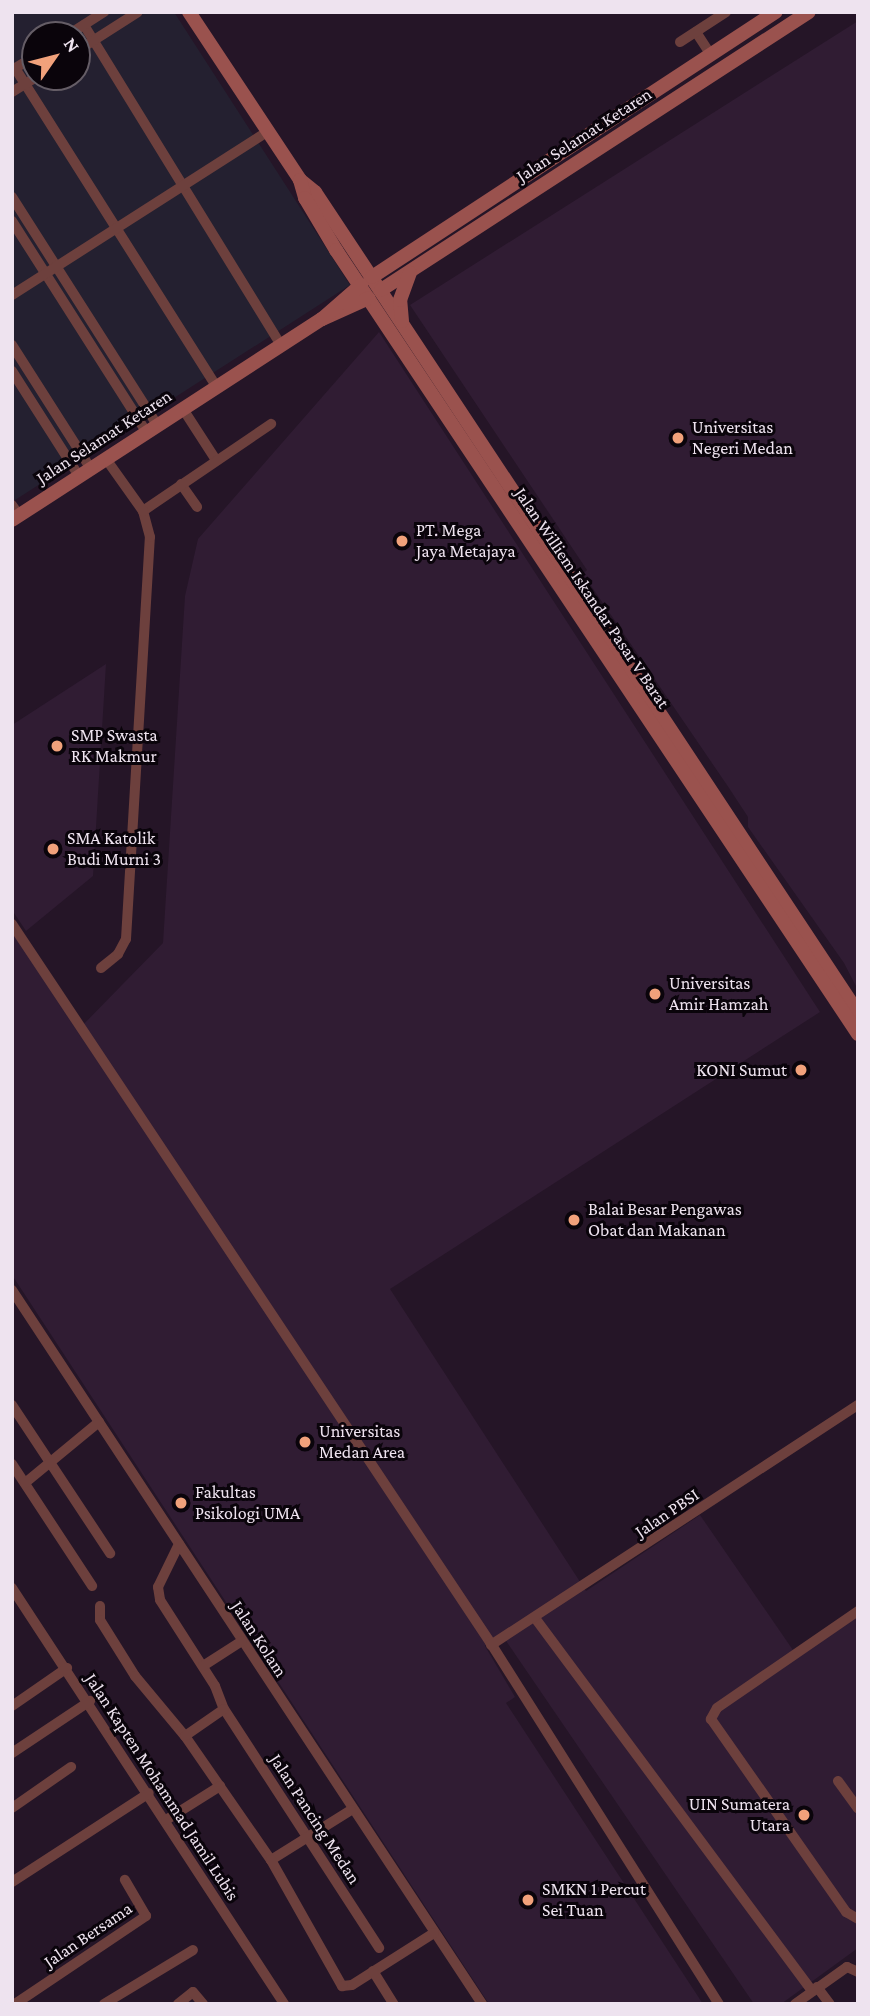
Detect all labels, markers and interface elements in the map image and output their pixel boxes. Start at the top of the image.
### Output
north arrow [21,21,91,91]
text: N [60,33,84,56]
street label: Jalan Selamat Ketaren [512,83,656,187]
street label: Jalan Selamat Ketaren [32,385,176,489]
place label: Universitas Negeri Medan [692,417,793,460]
marker: Universitas Negeri Medan [670,430,686,446]
street label: Jalan Williem Iskandar Pasar V Barat [510,483,674,713]
place label: PT. Mega Jaya Metajaya [416,520,516,562]
marker: PT. Mega Jaya Metajaya [394,533,410,549]
place label: SMP Swasta RK Makmur [71,725,158,768]
marker: SMP Swasta RK Makmur [49,738,65,754]
place label: SMA Katolik Budi Murni 3 [67,828,161,870]
marker: SMA Katolik Budi Murni 3 [45,841,61,857]
place label: Universitas Amir Hamzah [669,973,768,1016]
marker: Universitas Amir Hamzah [647,986,663,1002]
place label: KONI Sumut [696,1059,787,1081]
marker: KONI Sumut [793,1062,809,1078]
place label: Balai Besar Pengawas Obat dan Makanan [588,1199,742,1242]
marker: Balai Besar Pengawas Obat dan Makanan [566,1212,582,1228]
place label: Universitas Medan Area [319,1421,405,1464]
marker: Universitas Medan Area [297,1434,313,1450]
place label: Fakultas Psikologi UMA [195,1482,300,1524]
street label: Jalan PBSI [631,1484,703,1542]
marker: Fakultas Psikologi UMA [173,1495,189,1511]
street label: Jalan Kolam [226,1597,292,1681]
street label: Jalan Kapten Mohammad Jamil Lubis [80,1669,244,1905]
street label: Jalan Pancing Medan [265,1750,365,1888]
place label: UIN Sumatera Utara [689,1794,790,1836]
marker: UIN Sumatera Utara [796,1807,812,1823]
place label: SMKN 1 Percut Sei Tuan [542,1879,646,1922]
marker: SMKN 1 Percut Sei Tuan [520,1892,536,1908]
street label: Jalan Bersama [40,1898,136,1972]

